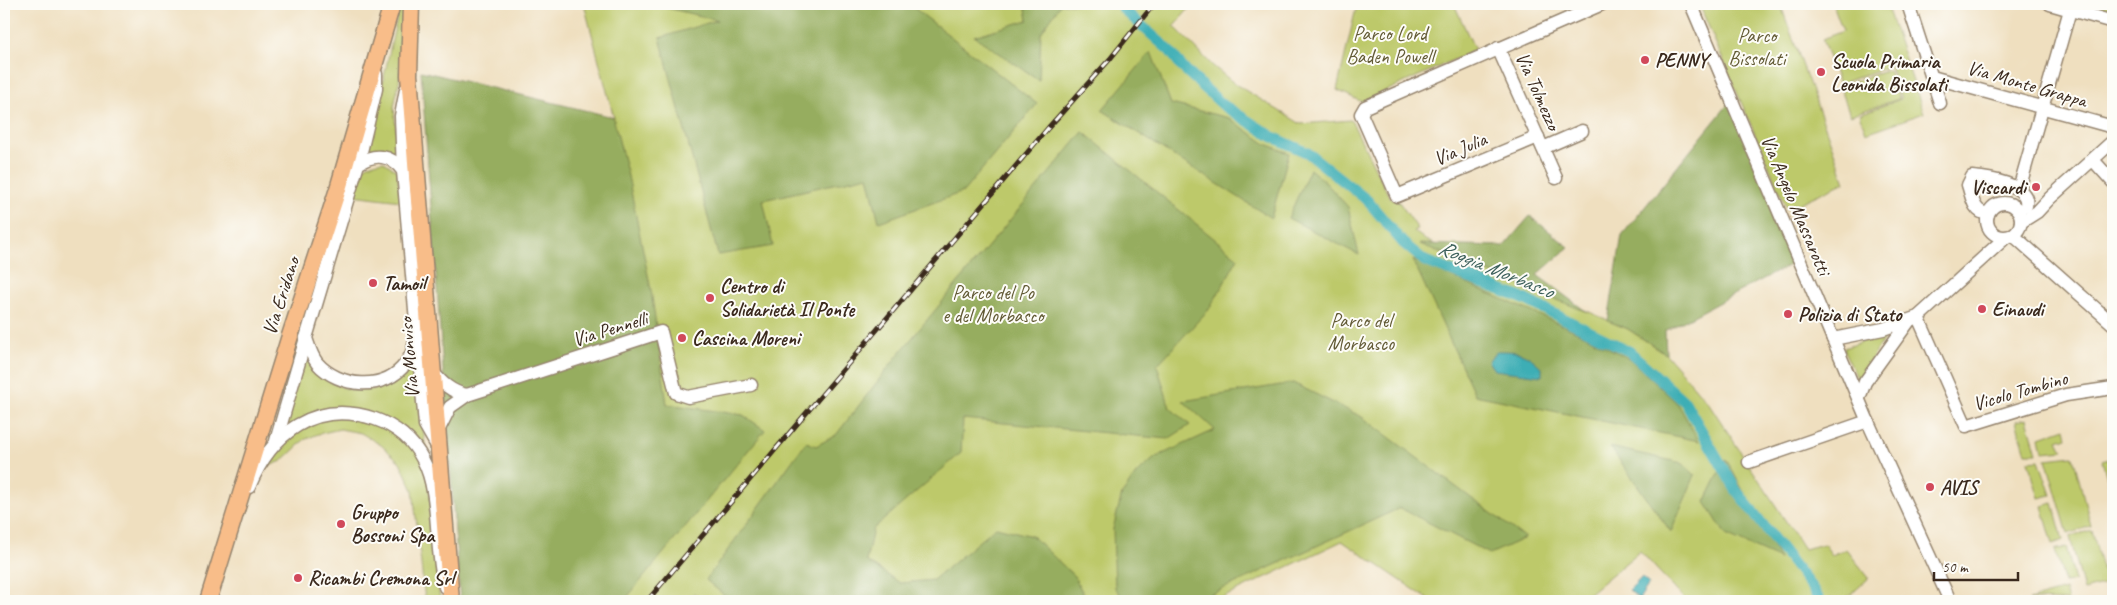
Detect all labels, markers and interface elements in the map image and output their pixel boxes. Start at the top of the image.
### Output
park label: Parco Lord Baden Powell [1346,21,1437,69]
park label: Parco Bissolati [1728,23,1788,71]
street label: Via Tolmezzo [1510,48,1567,136]
place label: PENNY [1655,48,1712,73]
place label: Scuola Primaria Leonida Bissolati [1831,49,1950,97]
marker: PENNY [1639,54,1651,66]
street label: Via Monte Grappa [1964,55,2091,114]
marker: Scuola Primaria Leonida Bissolati [1815,66,1827,78]
street label: Via Julia [1430,126,1492,171]
street label: Via Angelo Massarotti [1755,131,1838,281]
place label: Viscardi [1971,175,2029,200]
marker: Viscardi [2030,181,2042,193]
water label: Roggia Morbasco [1435,234,1559,305]
street label: Via Eridano [257,252,306,338]
place label: Tamoil [383,271,429,296]
place label: Centro di Solidarietà Il Ponte [720,274,856,322]
marker: Tamoil [367,277,379,289]
park label: Parco del Po e del Morbasco [942,280,1046,328]
marker: Centro di Solidarietà Il Ponte [704,292,716,304]
place label: Einaudi [1992,297,2046,322]
place label: Polizia di Stato [1798,302,1903,327]
marker: Einaudi [1976,303,1988,315]
street label: Via Pennelli [570,305,653,352]
park label: Parco del Morbasco [1328,308,1395,356]
marker: Polizia di Stato [1782,308,1794,320]
street label: Via Monviso [393,315,425,399]
place label: Cascina Moreni [692,326,803,351]
marker: Cascina Moreni [676,332,688,344]
street label: Vicolo Tombino [1970,365,2071,416]
place label: AVIS [1940,475,1980,500]
marker: AVIS [1924,481,1936,493]
place label: Gruppo Bossoni Spa [351,500,436,548]
marker: Gruppo Bossoni Spa [335,518,347,530]
scale bar [1934,550,2018,582]
text: 50 m [1942,558,1969,577]
place label: Ricambi Cremona Srl [308,566,457,591]
marker: Ricambi Cremona Srl [292,572,304,584]

